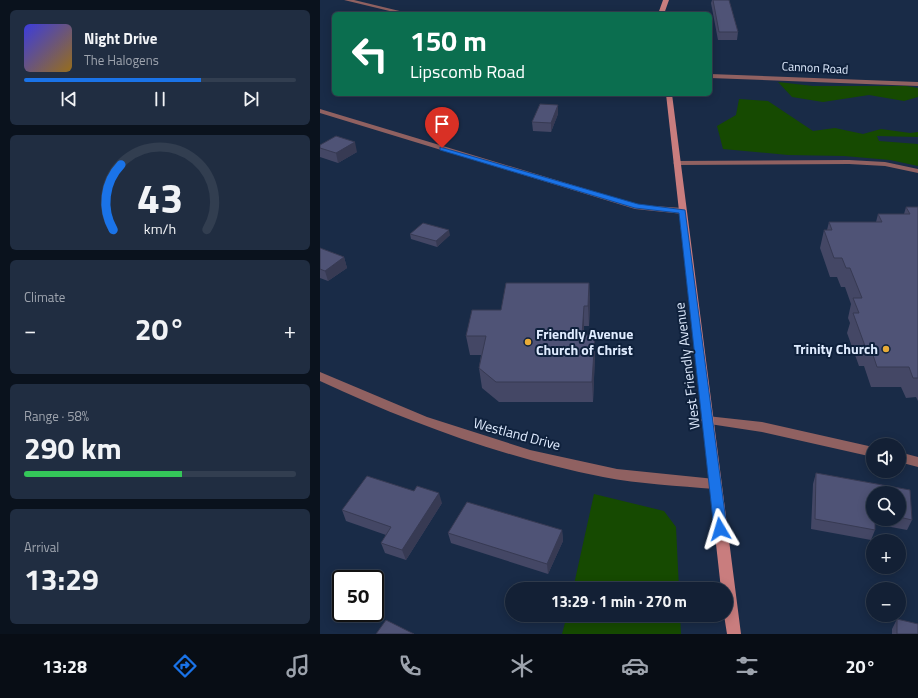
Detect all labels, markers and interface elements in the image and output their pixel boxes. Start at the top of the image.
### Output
text: 150 m [410,19,487,62]
text: Night Drive [84,27,157,50]
icon: left [344,28,396,80]
text: The Halogens [84,50,159,70]
street label: Cannon Road [781,56,849,79]
text: Lipscomb Road [410,58,525,85]
icon: previous [58,88,80,110]
icon: pause [149,88,171,110]
icon: next [240,88,262,110]
pin [425,107,459,148]
icon: arrive [431,113,453,135]
text: 43 [137,166,183,229]
text: km/h [144,218,176,240]
text: Climate [24,287,65,307]
street label: West Friendly Avenue [668,301,705,431]
text: 20° [135,306,185,352]
text: − [24,313,36,347]
text: + [284,313,296,347]
place label: Friendly Avenue Church of Christ [536,323,633,360]
marker: Friendly Avenue Church of Christ [523,337,533,347]
place label: Trinity Church [794,338,878,359]
marker: Trinity Church [881,344,891,354]
text: Range · 58% [24,406,89,426]
street label: Westland Drive [471,412,563,455]
text: 290 km [24,425,122,471]
map controls [866,438,906,622]
button: sound [866,438,906,478]
button: search [866,486,906,526]
position arrow [699,508,741,550]
button: + [866,534,906,574]
text: Arrival [24,537,59,557]
text: 13:29 [24,556,99,602]
speed limit sign: 50 [332,570,384,622]
button: − [866,582,906,622]
text: 13:29 · 1 min · 270 m [551,590,687,613]
icon: directions [171,652,199,680]
icon: music [284,652,312,680]
icon: phone [396,652,424,680]
icon: climate [508,652,536,680]
icon: car [621,652,649,680]
icon: filters [733,652,761,680]
text: 13:28 [42,653,87,680]
text: 20° [846,653,876,680]

